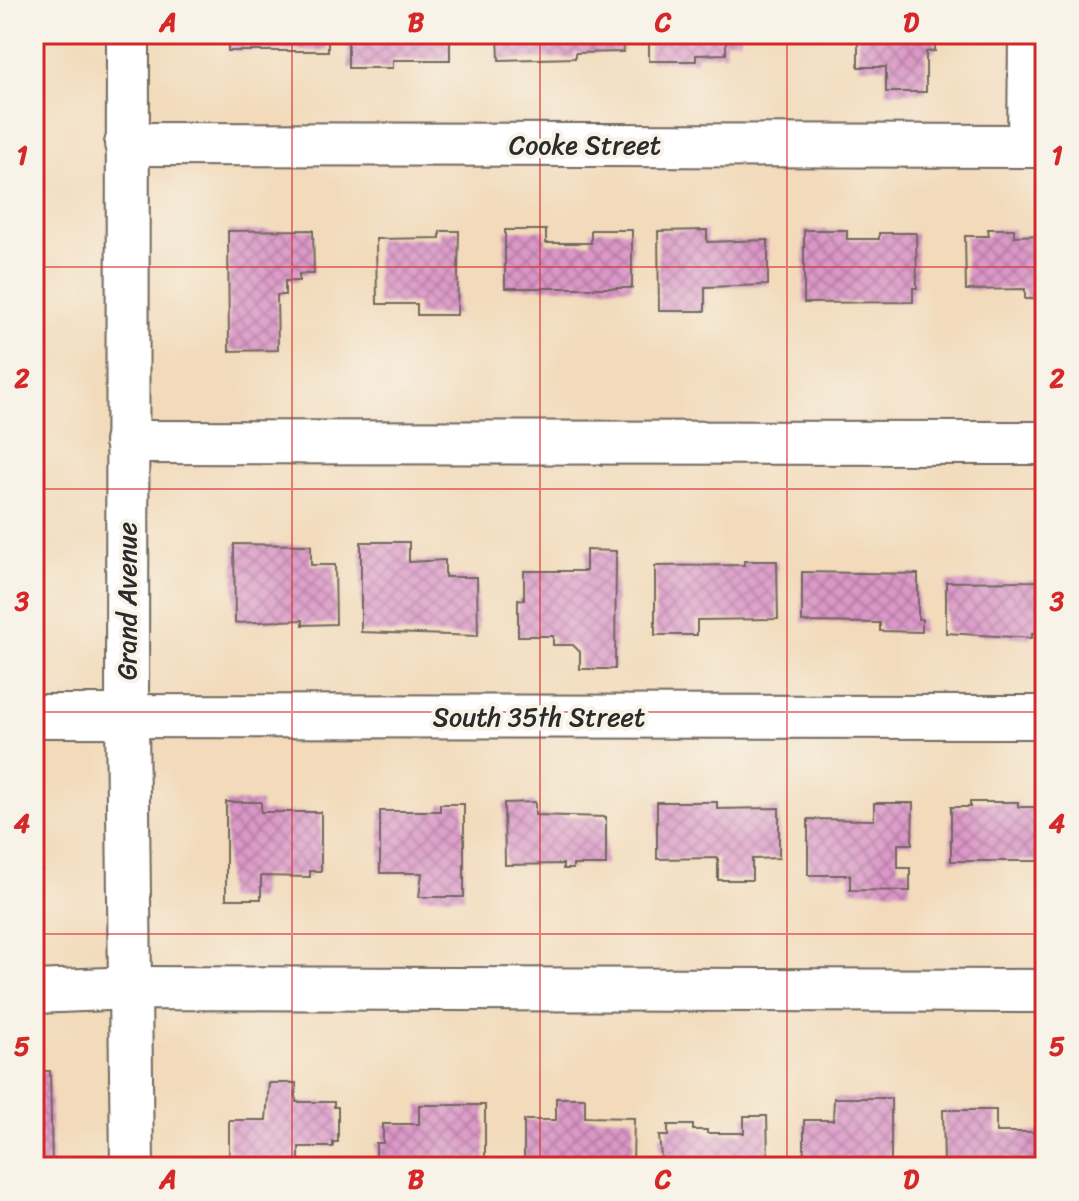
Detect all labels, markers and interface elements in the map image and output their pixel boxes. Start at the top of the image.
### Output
text: A [158,0,177,45]
text: B [408,0,425,45]
text: C [654,0,672,45]
text: D [903,0,919,45]
street label: Cooke Street [509,122,661,168]
text: 1 [16,132,28,178]
text: 1 [1051,132,1063,178]
text: 2 [13,355,30,401]
text: 2 [1048,355,1065,401]
street label: Grand Avenue [104,522,150,680]
text: 3 [14,578,30,624]
text: 3 [1049,578,1065,624]
street label: South 35th Street [433,694,645,740]
text: 4 [14,800,30,846]
text: 4 [1049,800,1065,846]
text: 5 [14,1023,30,1069]
text: 5 [1049,1023,1065,1069]
text: A [158,1156,177,1201]
text: B [408,1156,425,1201]
text: C [654,1156,672,1201]
text: D [903,1156,919,1201]

